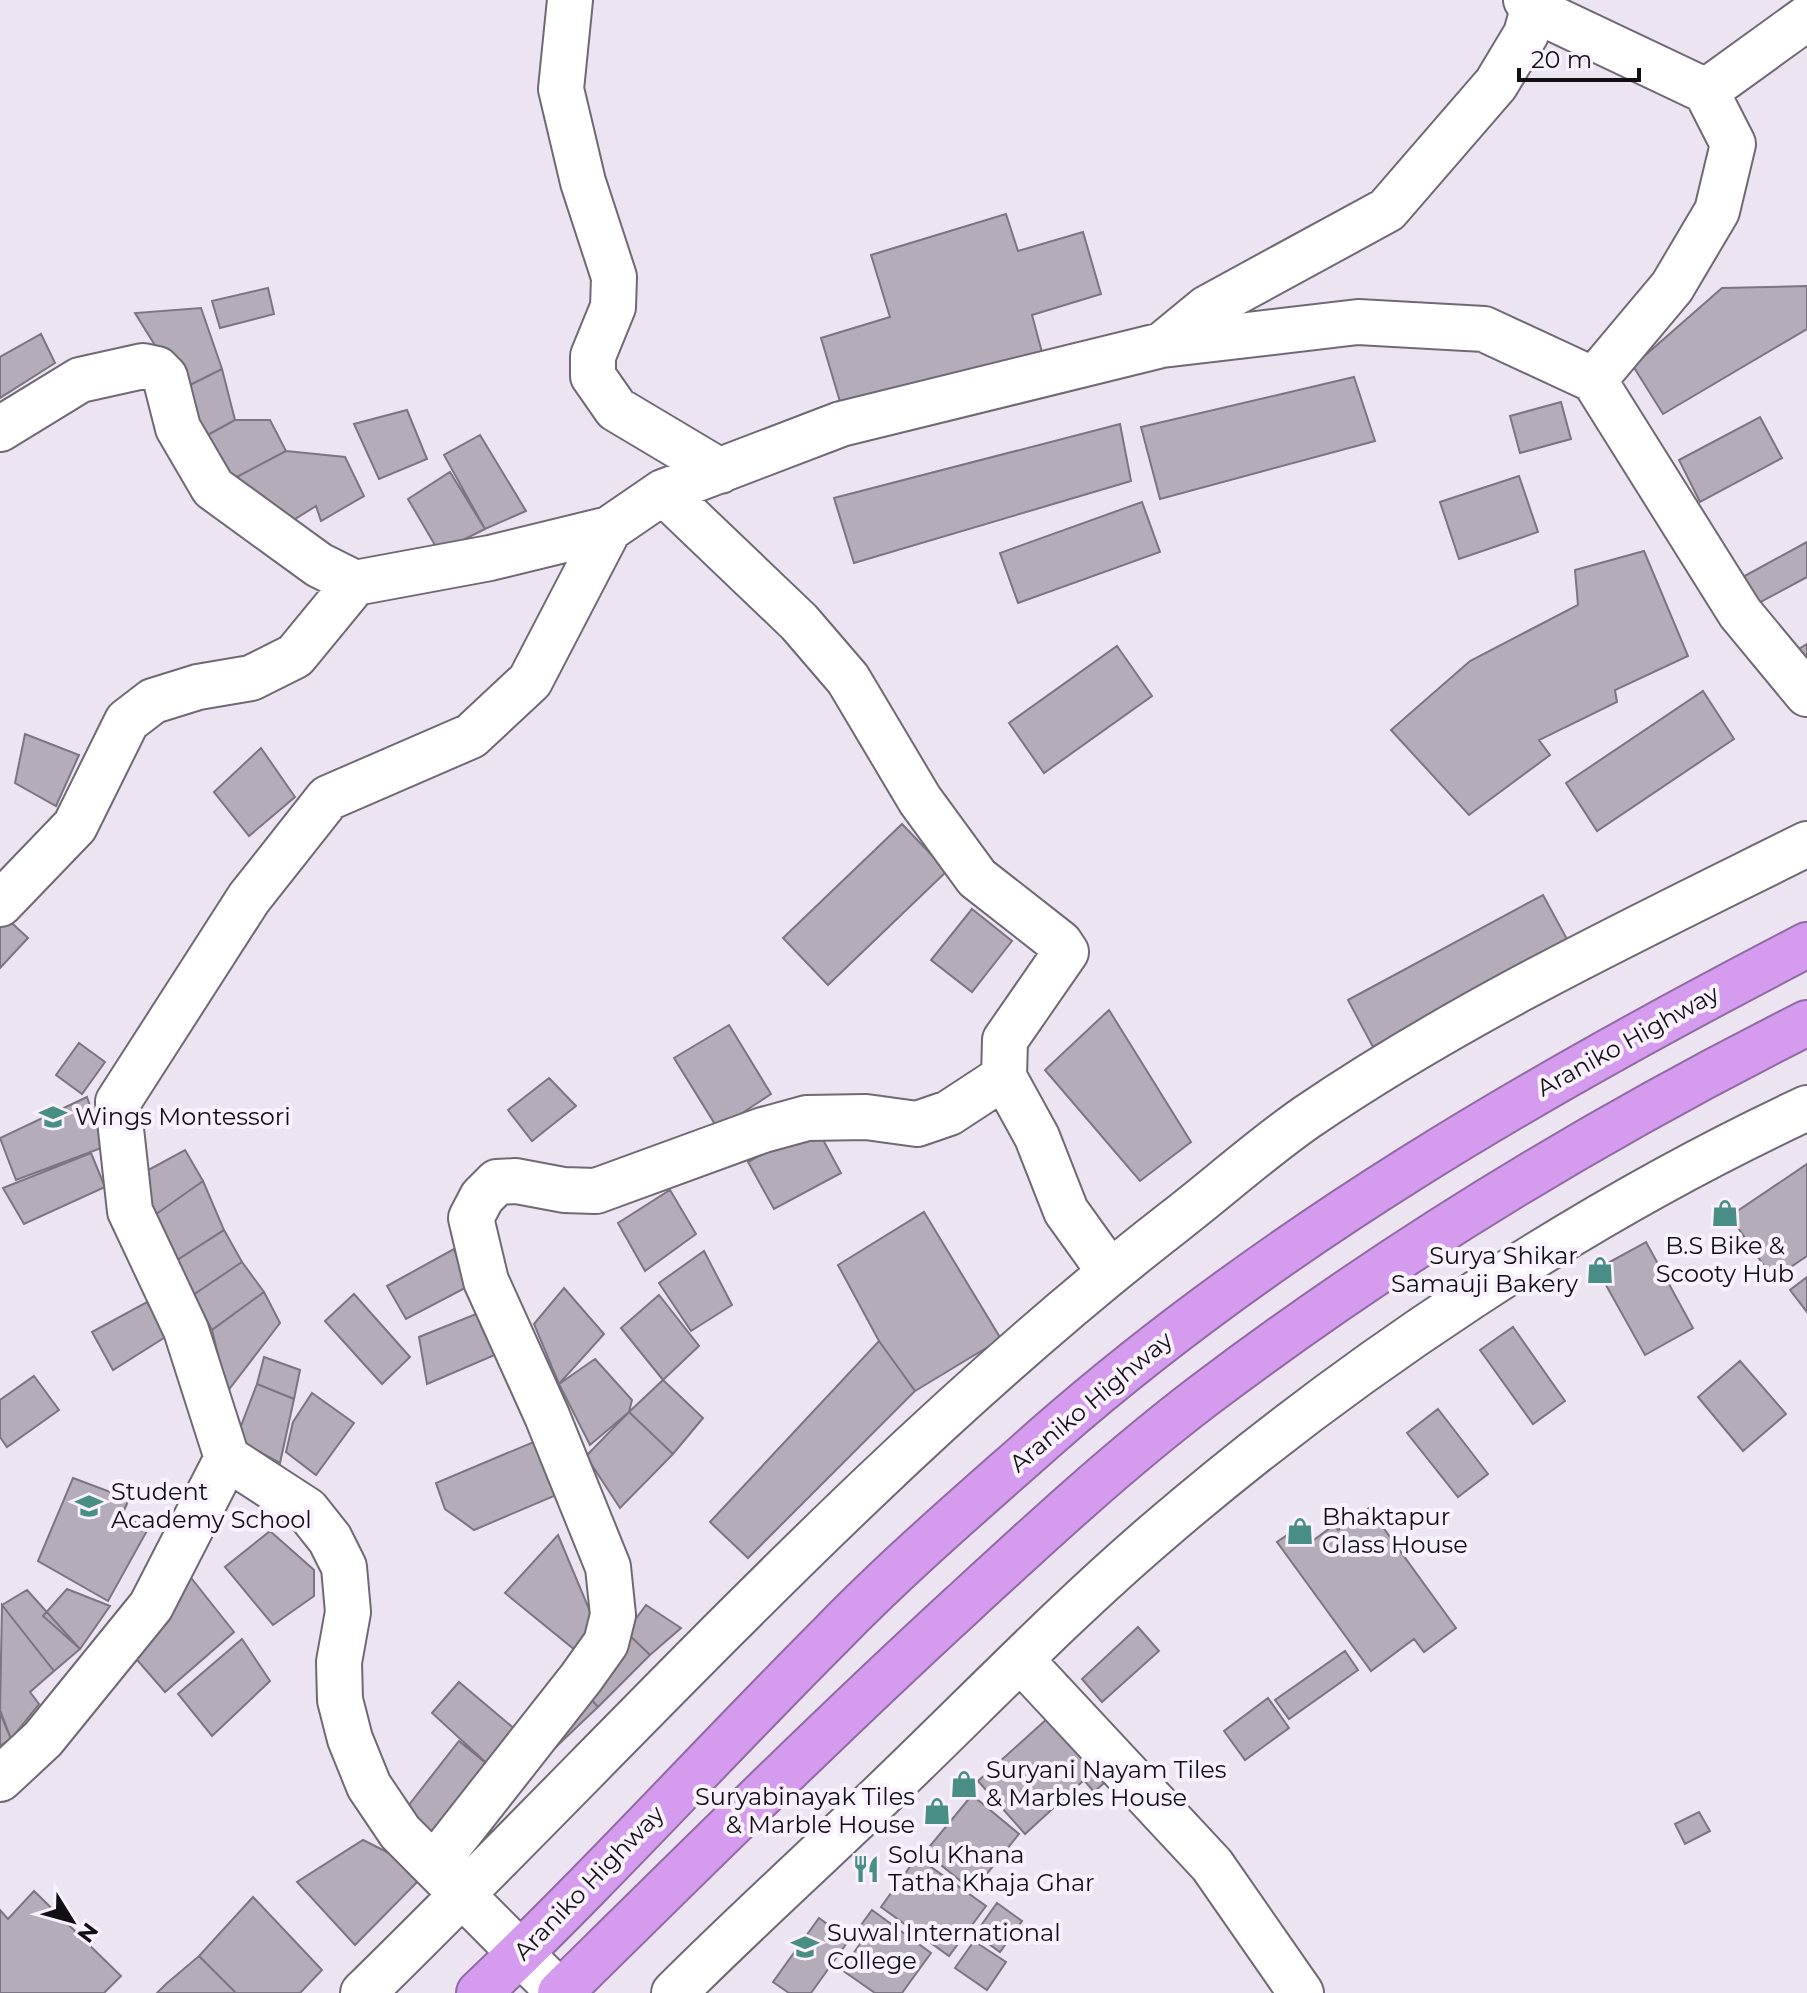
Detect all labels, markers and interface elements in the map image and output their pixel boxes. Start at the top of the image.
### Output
scale bar [1519,32,1639,82]
text: 20 m [1531,45,1592,74]
street label: Araniko Highway [1532,979,1724,1103]
school or university icon: Wings Montessori [38,1102,68,1132]
place label: Wings Montessori [75,1102,291,1131]
shop icon: B.S Bike & Scooty Hub [1710,1198,1740,1228]
place label: B.S Bike & Scooty Hub [1656,1231,1794,1288]
place label: Surya Shikar Samauji Bakery [1391,1241,1578,1298]
shop icon: Surya Shikar Samauji Bakery [1585,1255,1615,1285]
street label: Araniko Highway [1003,1325,1178,1478]
place label: Student Academy School [111,1477,312,1534]
school or university icon: Student Academy School [74,1491,104,1521]
place label: Bhaktapur Glass House [1322,1502,1468,1559]
shop icon: Bhaktapur Glass House [1285,1516,1315,1546]
place label: Suryani Nayam Tiles & Marbles House [986,1755,1227,1812]
shop icon: Suryani Nayam Tiles & Marbles House [949,1769,979,1799]
place label: Suryabinayak Tiles & Marble House [695,1782,915,1839]
shop icon: Suryabinayak Tiles & Marble House [922,1796,952,1826]
street label: Araniko Highway [507,1799,670,1966]
place label: Solu Khana Tatha Khaja Ghar [888,1840,1095,1897]
restaurant icon: Solu Khana Tatha Khaja Ghar [851,1854,881,1884]
north arrow [32,1881,112,1961]
text: N [71,1918,104,1948]
place label: Suwal International College [827,1918,1061,1975]
school or university icon: Suwal International College [790,1932,820,1962]

